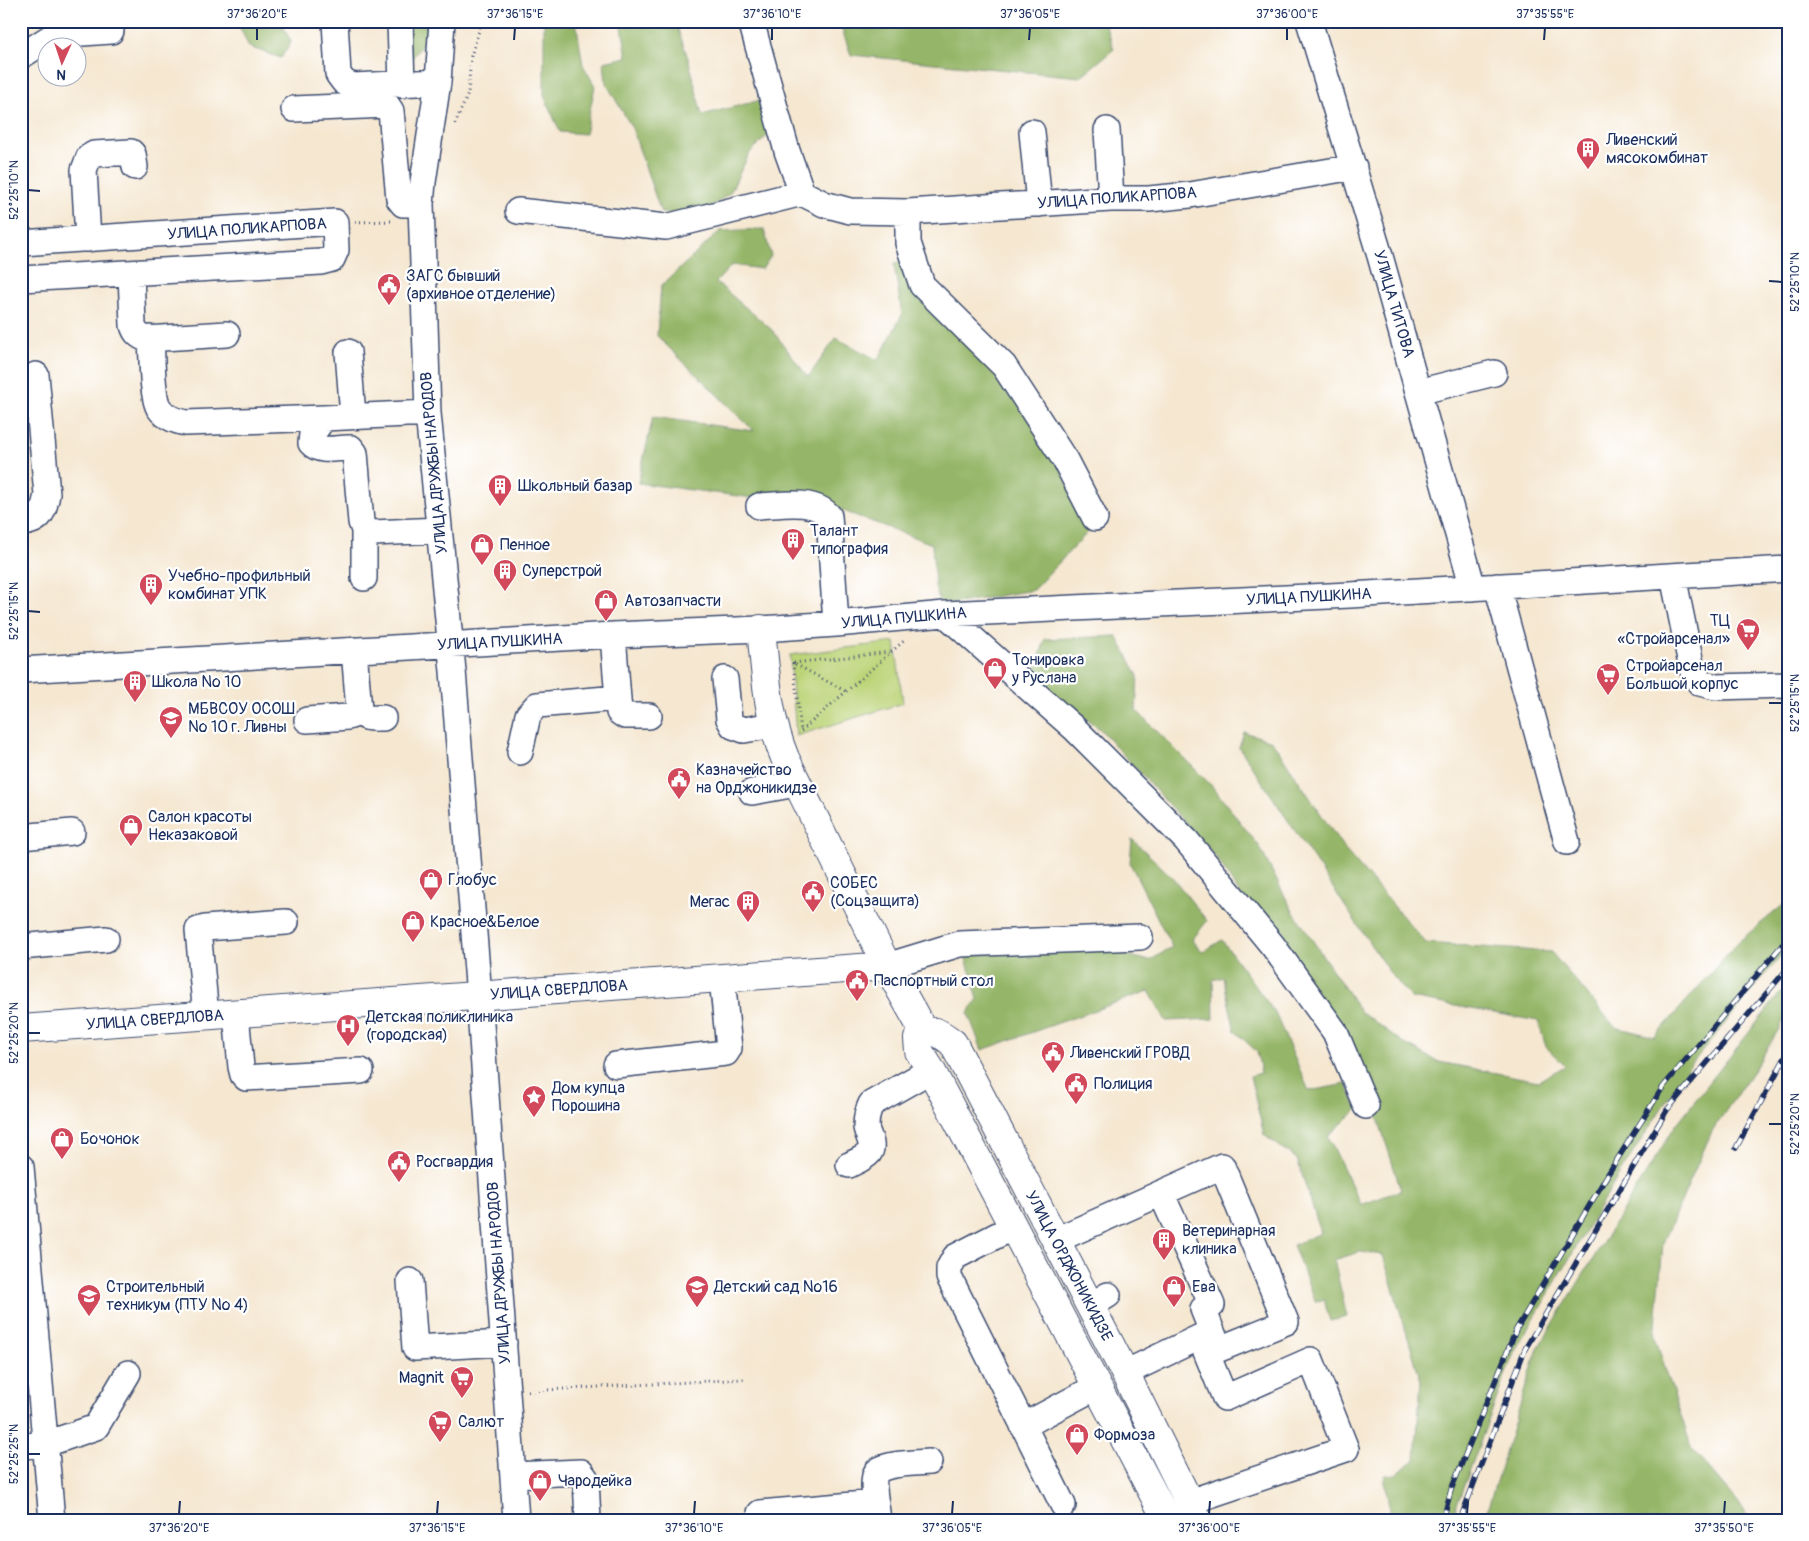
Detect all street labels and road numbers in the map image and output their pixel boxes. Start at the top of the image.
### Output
street label: УЛИЦА ПОЛИКАРПОВА [1037,182,1197,214]
street label: УЛИЦА ПОЛИКАРПОВА [167,213,327,245]
street label: УЛИЦА ТИТОВА [1369,248,1419,360]
street label: УЛИЦА ДРУЖБЫ НАРОДОВ [416,371,452,555]
street label: УЛИЦА ПУШКИНА [1246,584,1372,610]
street label: УЛИЦА ПУШКИНА [841,603,967,633]
street label: УЛИЦА ПУШКИНА [437,629,563,655]
street label: УЛИЦА СВЕРДЛОВА [489,975,629,1005]
street label: УЛИЦА СВЕРДЛОВА [85,1005,225,1035]
street label: УЛИЦА ДРУЖБЫ НАРОДОВ [483,1181,515,1365]
street label: УЛИЦА ОРДЖОНИКИДЗЕ [1021,1187,1117,1345]

